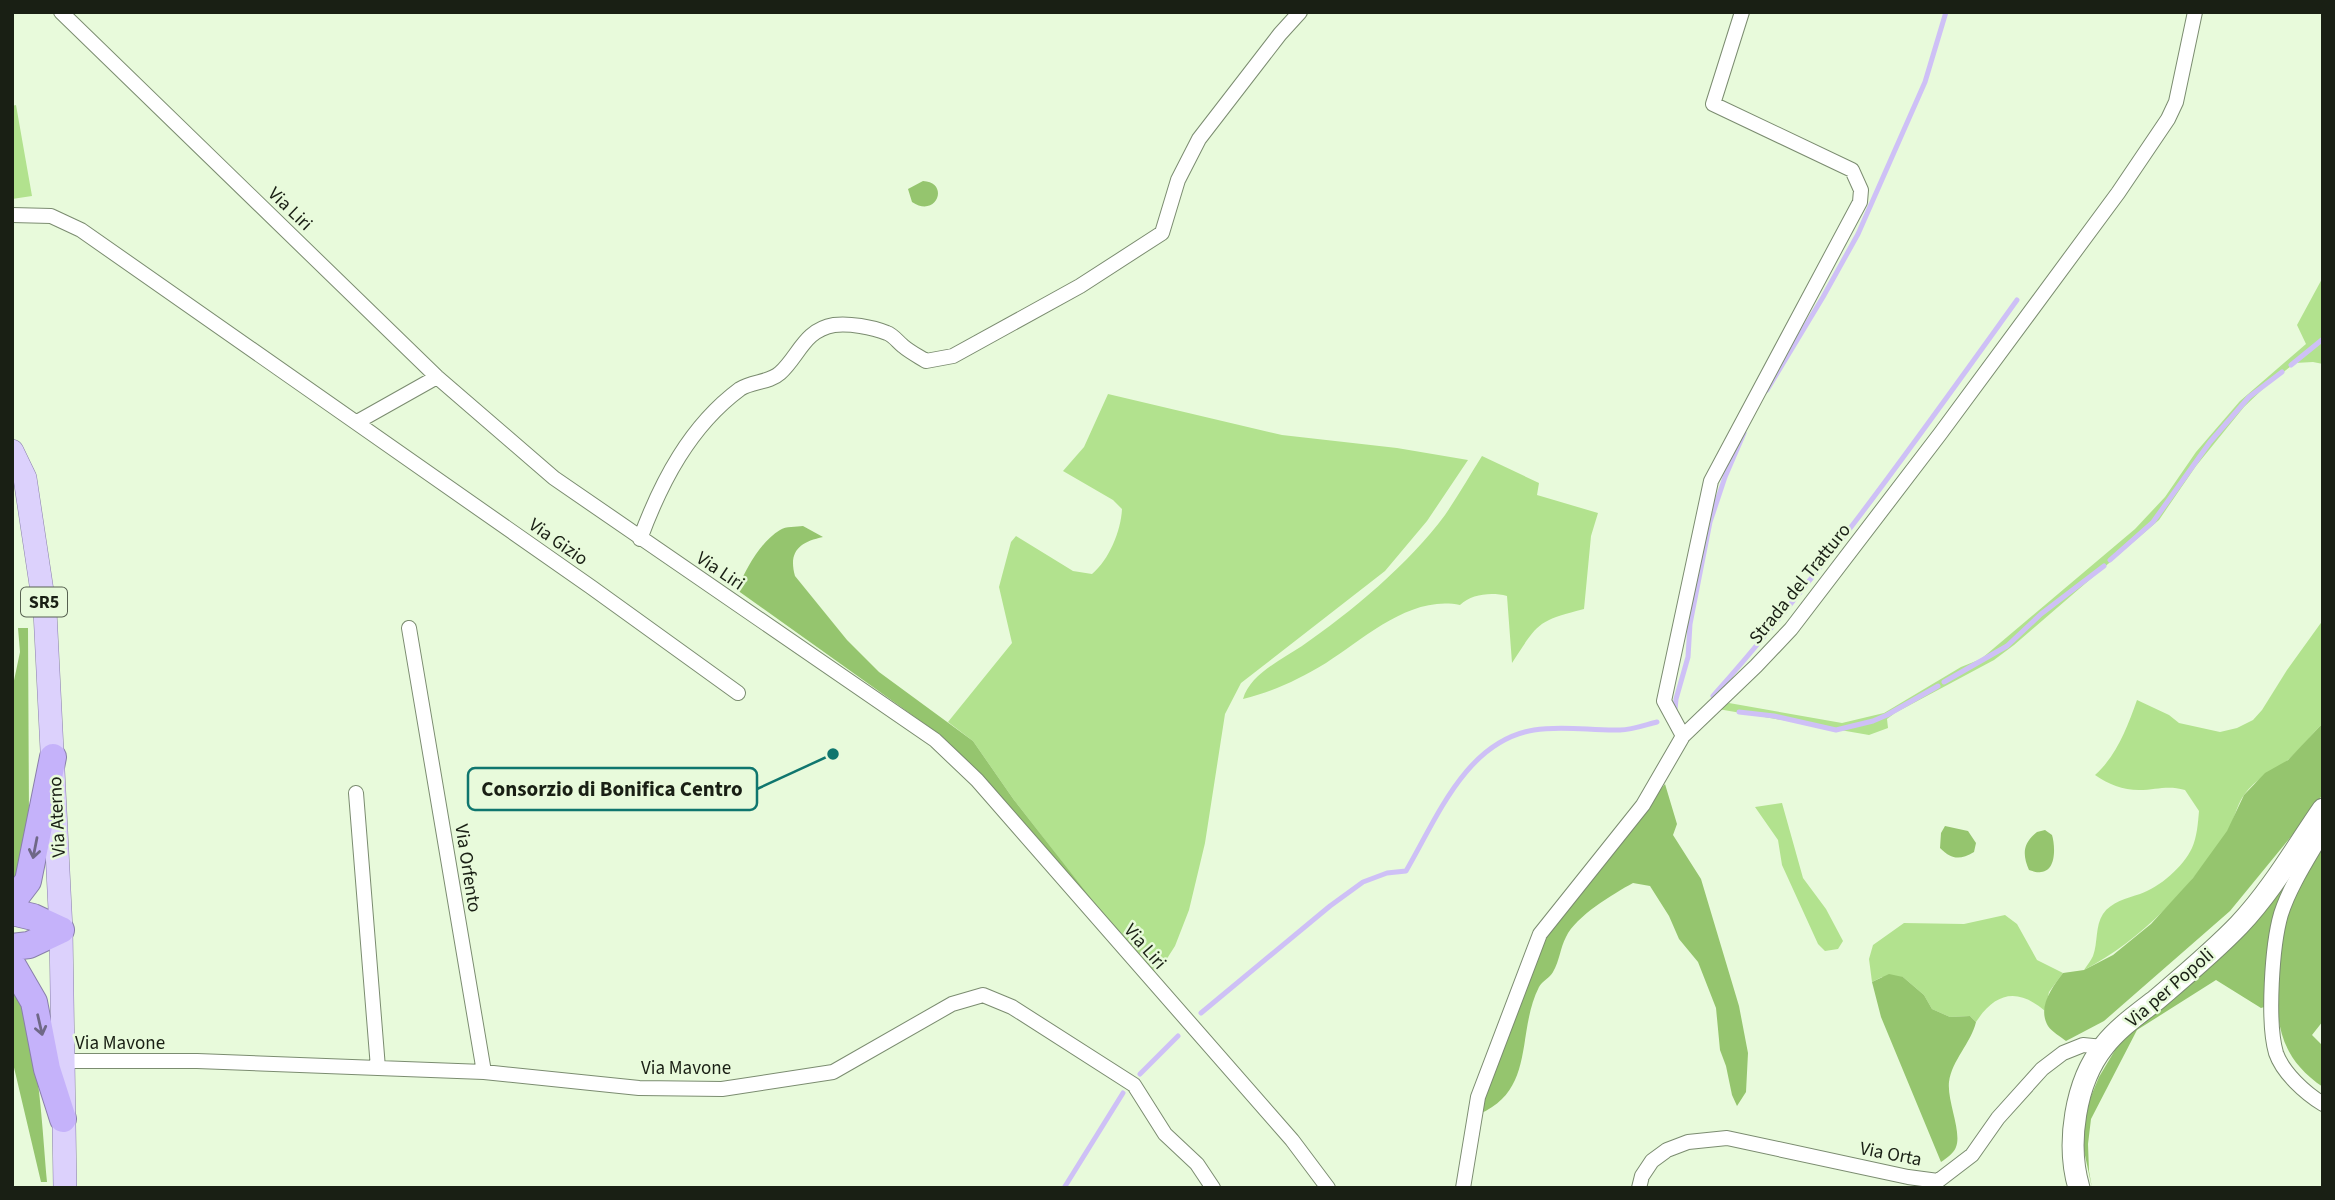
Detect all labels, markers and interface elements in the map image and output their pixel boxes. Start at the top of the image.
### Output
street label: Via Liri [262,181,318,237]
street label: Via Gizio [523,512,593,573]
street label: Strada del Tratturo [1743,518,1857,650]
street label: Via Liri [691,545,750,597]
road number: SR5 [21,588,67,616]
callout: Consorzio di Bonifica Centro [468,768,757,810]
text: Consorzio di Bonifica Centro [481,774,743,804]
street label: Via Aterno [42,776,73,858]
street label: Via Orfento [447,822,488,914]
one-way arrow [28,836,41,859]
street label: Via Liri [1117,918,1172,976]
street label: Via per Popoli [2120,942,2220,1034]
one-way arrow [33,1013,47,1036]
street label: Via Mavone [75,1030,165,1057]
street label: Via Mavone [641,1055,731,1082]
street label: Via Orta [1857,1135,1924,1174]

